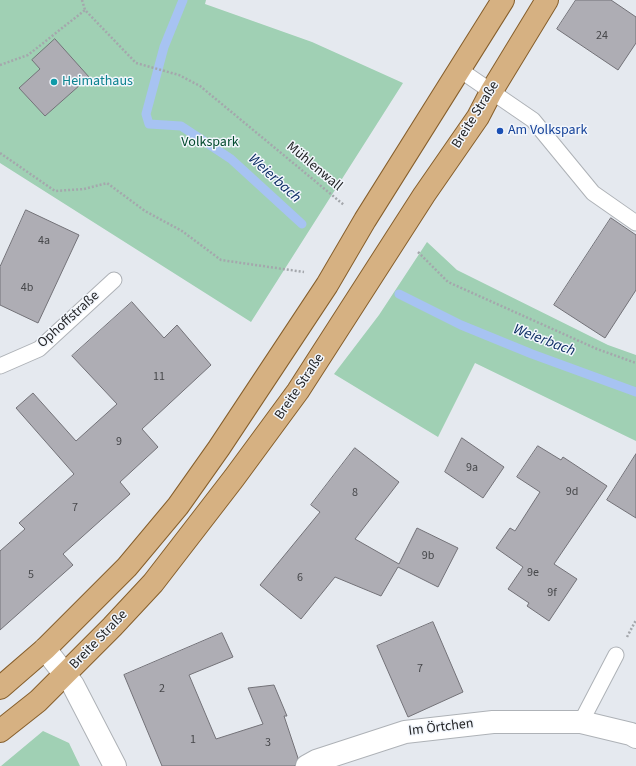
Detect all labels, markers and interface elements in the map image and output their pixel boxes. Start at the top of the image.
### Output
house number: 24 [596,29,608,43]
place label: Heimathaus [62,74,133,90]
marker: Heimathaus [49,77,59,87]
street label: Breite Straße [449,78,503,152]
place label: Am Volkspark [508,123,587,139]
marker: Am Volkspark [495,126,505,136]
park label: Volkspark [181,135,239,151]
street label: Mühlenwall [283,139,345,195]
water label: Weierbach [244,151,304,207]
house number: 4a [38,234,50,248]
house number: 4b [21,281,33,295]
street label: Ophoffstraße [35,288,103,352]
water label: Weierbach [511,321,577,361]
street label: Breite Straße [272,351,328,423]
house number: 11 [153,370,165,384]
house number: 9 [116,435,122,449]
house number: 9a [466,461,478,475]
house number: 9d [566,485,578,499]
house number: 8 [352,486,358,500]
house number: 7 [72,501,78,515]
house number: 9b [422,549,434,563]
house number: 9e [527,566,539,580]
house number: 5 [28,568,34,582]
house number: 6 [297,571,303,585]
house number: 9f [547,586,557,600]
street label: Breite Straße [67,607,131,673]
house number: 7 [417,662,423,676]
house number: 2 [159,682,165,696]
street label: Im Örtchen [408,716,474,740]
house number: 1 [190,733,196,747]
house number: 3 [265,736,271,750]

